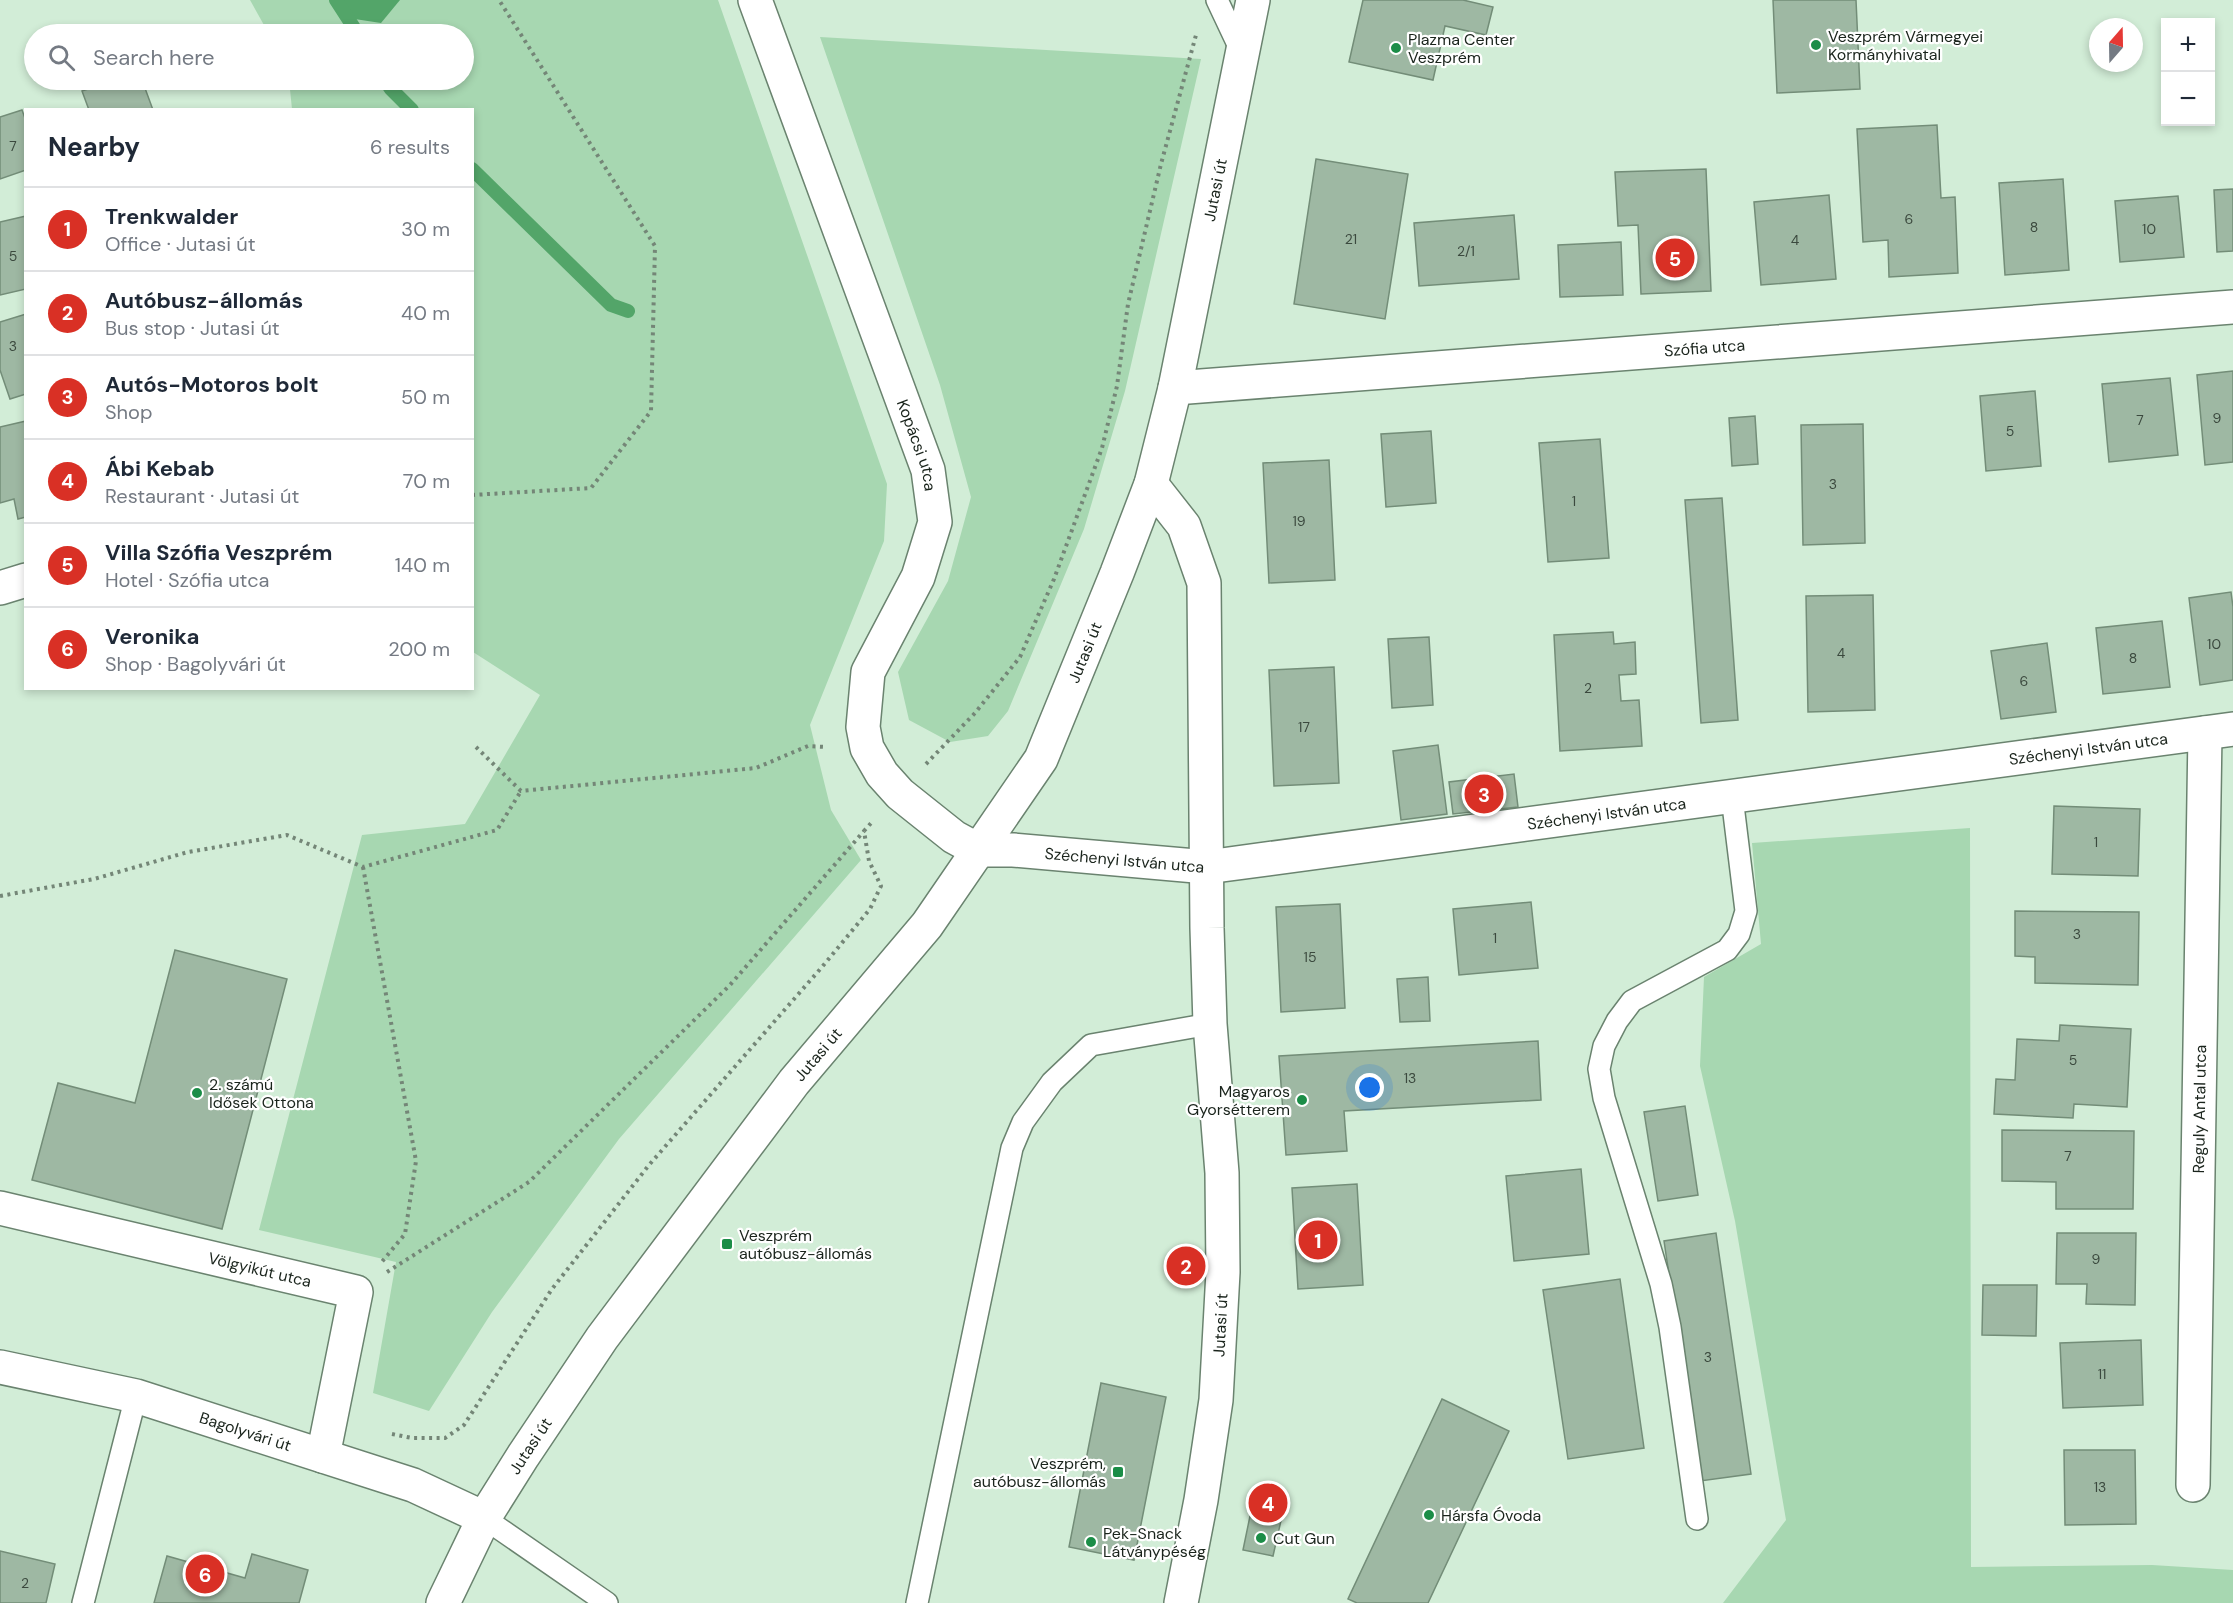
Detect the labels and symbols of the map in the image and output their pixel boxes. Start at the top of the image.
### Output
north arrow [2089,18,2143,72]
place label: Veszprém Vármegyei Kormányhivatal [1828,26,1983,65]
place label: Plazma Center Veszprém [1408,29,1515,68]
marker: Veszprém Vármegyei Kormányhivatal [1809,38,1823,52]
marker: Plazma Center Veszprém [1389,41,1403,55]
house number: 7 [9,137,17,155]
street label: Jutasi út [1199,157,1232,223]
house number: 6 [1905,210,1913,228]
house number: 8 [2030,218,2038,236]
house number: 10 [2142,220,2156,238]
house number: 21 [1345,230,1357,248]
house number: 4 [1791,231,1800,249]
pin: 5 [1656,236,1694,280]
house number: 2/1 [1457,242,1475,260]
house number: 5 [9,247,17,265]
street label: Szófia utca [1663,334,1746,362]
house number: 3 [9,337,17,355]
street label: Kopácsi utca [892,397,941,492]
house number: 9 [2213,409,2222,427]
house number: 7 [2136,411,2144,429]
house number: 5 [2006,422,2014,440]
house number: 3 [1829,475,1837,493]
house number: 1 [1572,492,1576,510]
house number: 19 [1292,512,1306,530]
street label: Jutasi út [1063,619,1107,686]
house number: 10 [2207,635,2221,653]
house number: 4 [1837,644,1846,662]
house number: 8 [2129,649,2137,667]
house number: 6 [2020,672,2028,690]
house number: 2 [1584,679,1592,697]
house number: 17 [1298,718,1310,736]
street label: Széchenyi István utca [2008,728,2169,770]
pin: 3 [1464,772,1504,816]
street label: Széchenyi István utca [1526,793,1687,835]
house number: 1 [2094,833,2098,851]
street label: Széchenyi István utca [1044,843,1205,878]
house number: 3 [2073,925,2081,943]
house number: 1 [1493,929,1497,947]
house number: 15 [1304,948,1316,966]
street label: Jutasi út [789,1023,847,1086]
street label: Reguly Antal utca [2188,1045,2211,1174]
house number: 5 [2069,1051,2077,1069]
house number: 13 [1404,1069,1416,1087]
your location [1355,1073,1384,1102]
place label: 2. számú Idősek Ottona [209,1074,314,1113]
place label: Magyaros Gyorsétterem [1187,1081,1290,1120]
marker: 2. számú Idősek Ottona [190,1086,204,1100]
marker: Magyaros Gyorsétterem [1295,1093,1309,1107]
house number: 7 [2064,1147,2072,1165]
pin: 1 [1298,1218,1338,1262]
place label: Veszprém autóbusz-állomás [739,1225,872,1264]
marker: Veszprém autóbusz-állomás [720,1237,734,1251]
pin: 2 [1166,1244,1206,1288]
street label: Völgyikút utca [206,1247,313,1292]
house number: 9 [2092,1250,2101,1268]
street label: Jutasi út [1208,1293,1233,1357]
house number: 3 [1704,1348,1712,1366]
house number: 11 [2098,1365,2106,1383]
street label: Bagolyvári út [197,1407,294,1456]
street label: Jutasi út [504,1414,557,1478]
place label: Veszprém, autóbusz-állomás [973,1453,1106,1492]
marker: Veszprém, autóbusz-állomás [1111,1465,1125,1479]
house number: 13 [2094,1478,2106,1496]
pin: 4 [1248,1480,1288,1526]
place label: Hársfa Óvoda [1441,1505,1541,1526]
marker: Hársfa Óvoda [1422,1508,1436,1522]
place label: Pek-Snack Látványpéség [1103,1523,1206,1562]
place label: Cut Gun [1273,1528,1335,1549]
marker: Cut Gun [1254,1531,1268,1545]
marker: Pek-Snack Látványpéség [1084,1535,1098,1549]
pin: 6 [186,1552,224,1596]
house number: 2 [21,1574,29,1592]

